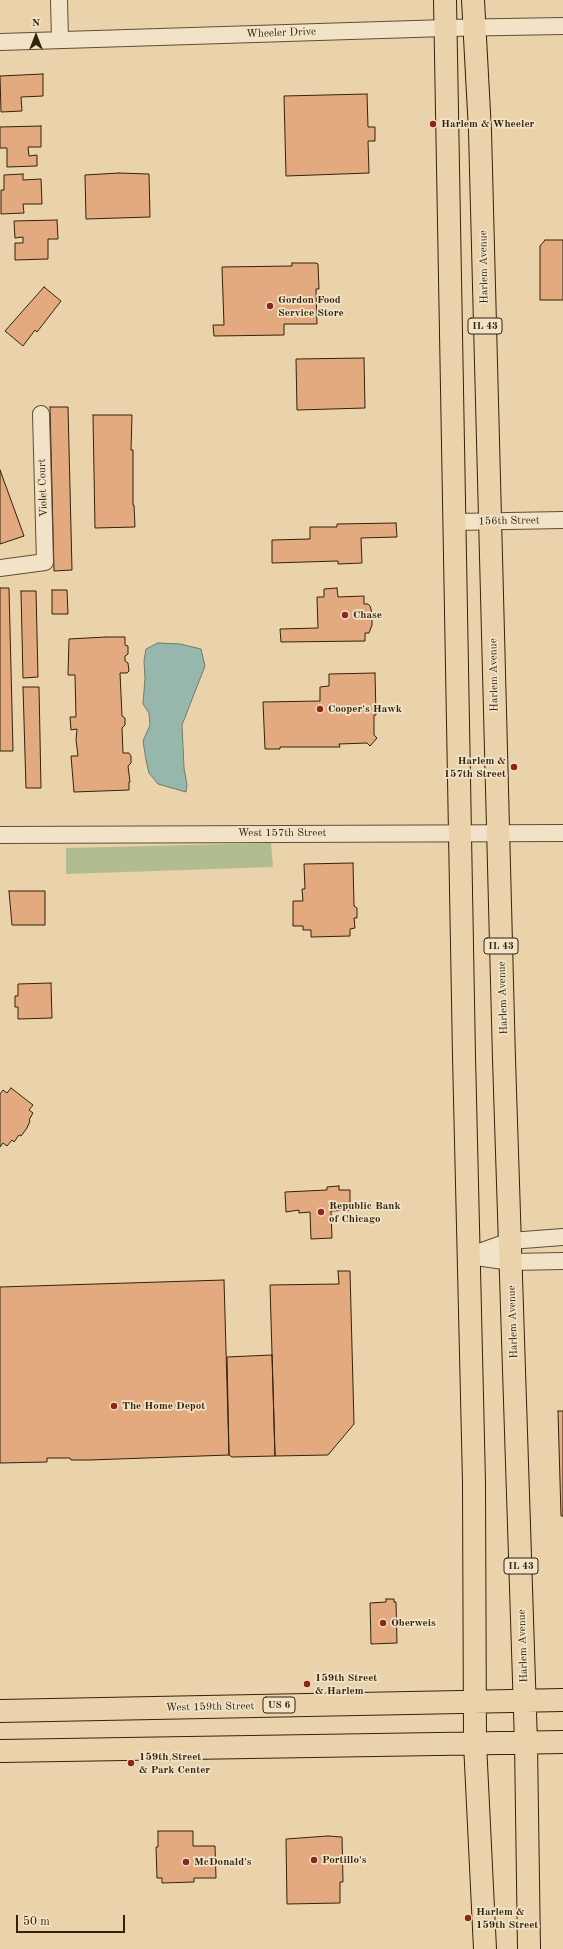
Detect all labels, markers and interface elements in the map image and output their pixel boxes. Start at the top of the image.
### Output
north arrow [16,16,56,56]
text: N [32,18,40,29]
street label: Wheeler Drive [246,25,316,41]
place label: Harlem & Wheeler [441,117,534,131]
marker: Harlem & Wheeler [428,119,438,129]
street label: Harlem Avenue [477,230,491,304]
place label: Gordon Food Service Store [278,293,344,319]
marker: Gordon Food Service Store [265,301,275,311]
road number: IL 43 [468,318,502,334]
street label: Violet Court [35,459,51,517]
street label: 156th Street [478,514,540,528]
place label: Chase [353,608,382,622]
marker: Chase [340,610,350,620]
street label: Harlem Avenue [487,638,501,712]
place label: Cooper's Hawk [328,702,402,716]
marker: Cooper's Hawk [315,704,325,714]
place label: Harlem & 157th Street [444,754,506,780]
marker: Harlem & 157th Street [509,762,519,772]
street label: West 157th Street [238,826,326,840]
road number: IL 43 [484,938,518,954]
street label: Harlem Avenue [495,961,511,1035]
place label: Republic Bank of Chicago [329,1199,401,1225]
marker: Republic Bank of Chicago [316,1207,326,1217]
street label: Harlem Avenue [505,1285,521,1359]
place label: The Home Depot [122,1399,205,1413]
marker: The Home Depot [109,1401,119,1411]
road number: IL 43 [504,1558,538,1574]
street label: Harlem Avenue [515,1609,531,1683]
place label: Oberweis [391,1616,436,1630]
marker: Oberweis [378,1618,388,1628]
place label: 159th Street & Harlem [315,1671,377,1697]
marker: 159th Street & Harlem [302,1679,312,1689]
road number: US 6 [263,1697,295,1713]
street label: West 159th Street [166,1700,254,1714]
place label: 159th Street & Park Center [139,1750,210,1776]
marker: 159th Street & Park Center [126,1758,136,1768]
place label: Portillo's [322,1853,366,1867]
place label: McDonald's [194,1855,252,1869]
marker: Portillo's [309,1855,319,1865]
marker: McDonald's [181,1857,191,1867]
place label: Harlem & 159th Street [476,1905,538,1931]
scale bar [18,1907,127,1933]
marker: Harlem & 159th Street [463,1913,473,1923]
text: 50 m [23,1916,50,1928]

